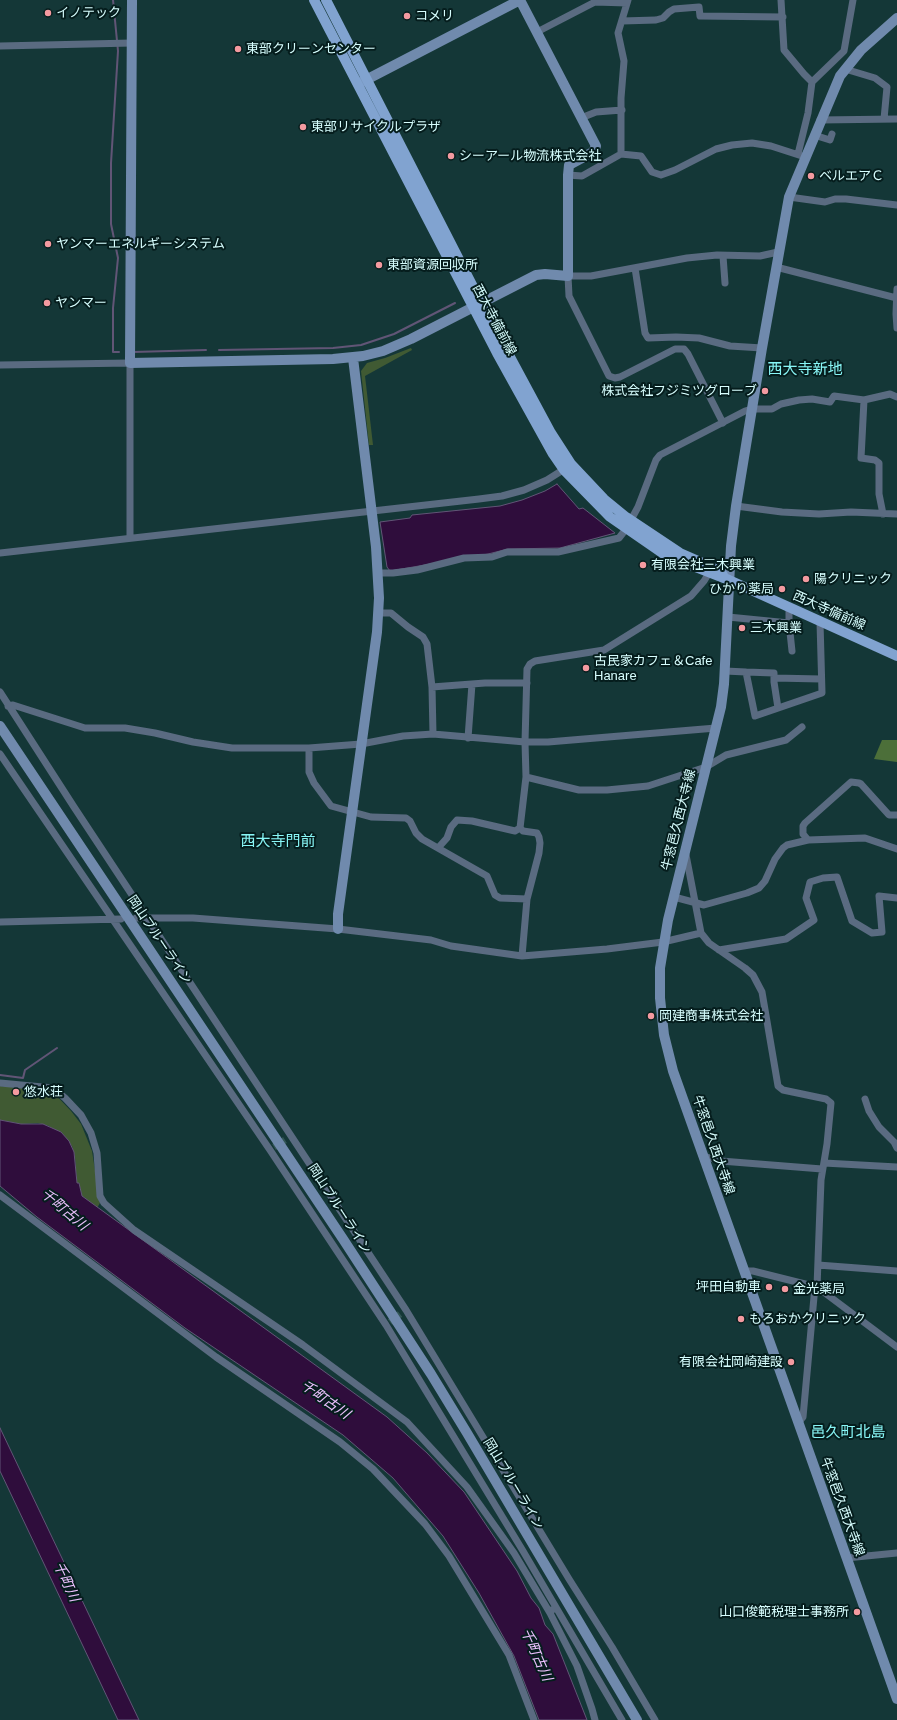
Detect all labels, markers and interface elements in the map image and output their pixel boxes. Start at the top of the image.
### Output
place label: イノテック [56,5,121,21]
marker: イノテック [43,8,53,18]
place label: コメリ [415,8,454,24]
marker: コメリ [402,11,412,21]
place label: 東部クリーンセンター [246,41,376,57]
marker: 東部クリーンセンター [233,44,243,54]
place label: 東部リサイクルプラザ [311,119,441,135]
marker: 東部リサイクルプラザ [298,122,308,132]
place label: シーアール物流株式会社 [459,148,601,164]
marker: シーアール物流株式会社 [446,151,456,161]
place label: ベルエアＣ [819,168,884,184]
marker: ベルエアＣ [806,171,816,181]
place label: ヤンマーエネルギーシステム [56,236,225,252]
marker: ヤンマーエネルギーシステム [43,239,53,249]
place label: 東部資源回収所 [387,257,478,273]
marker: 東部資源回収所 [374,260,384,270]
street label: 西大寺備前線 [469,282,519,358]
place label: ヤンマー [55,295,107,311]
marker: ヤンマー [42,298,52,308]
district label: 西大寺新地 [768,361,842,379]
place label: 株式会社フジミツグローブ [601,383,757,399]
marker: 株式会社フジミツグローブ [760,386,770,396]
place label: 有限会社三木興業 [651,557,755,573]
marker: 有限会社三木興業 [638,560,648,570]
place label: 陽クリニック [814,571,892,587]
marker: 陽クリニック [801,574,811,584]
place label: ひかり薬局 [709,581,774,597]
marker: ひかり薬局 [777,584,787,594]
street label: 西大寺備前線 [790,588,868,634]
place label: 三木興業 [750,620,802,636]
marker: 三木興業 [737,623,747,633]
place label: 古民家カフェ＆Cafe Hanare [594,653,712,684]
marker: 古民家カフェ＆Cafe Hanare [581,663,591,673]
street label: 牛窓邑久西大寺線 [659,768,699,872]
district label: 西大寺門前 [241,833,315,851]
street label: 岡山ブルーライン [123,893,195,987]
place label: 岡建商事株式会社 [659,1008,763,1024]
marker: 岡建商事株式会社 [646,1011,656,1021]
place label: 悠水荘 [24,1084,63,1100]
marker: 悠水荘 [11,1087,21,1097]
street label: 牛窓邑久西大寺線 [689,1093,737,1197]
street label: 岡山ブルーライン [304,1161,374,1257]
water label: 千町古川 [37,1186,91,1234]
place label: 坪田自動車 [696,1279,761,1295]
place label: 金光薬局 [793,1281,845,1297]
marker: 坪田自動車 [764,1282,774,1292]
marker: 金光薬局 [780,1284,790,1294]
place label: もろおかクリニック [749,1311,866,1327]
marker: もろおかクリニック [736,1314,746,1324]
place label: 有限会社岡崎建設 [679,1354,783,1370]
marker: 有限会社岡崎建設 [786,1357,796,1367]
water label: 千町古川 [297,1377,353,1423]
district label: 邑久町北島 [811,1424,885,1442]
street label: 岡山ブルーライン [480,1435,546,1533]
street label: 牛窓邑久西大寺線 [817,1455,867,1559]
water label: 千町川 [50,1559,82,1605]
place label: 山口俊範税理士事務所 [719,1604,849,1620]
marker: 山口俊範税理士事務所 [852,1607,862,1617]
water label: 千町古川 [517,1626,555,1684]

